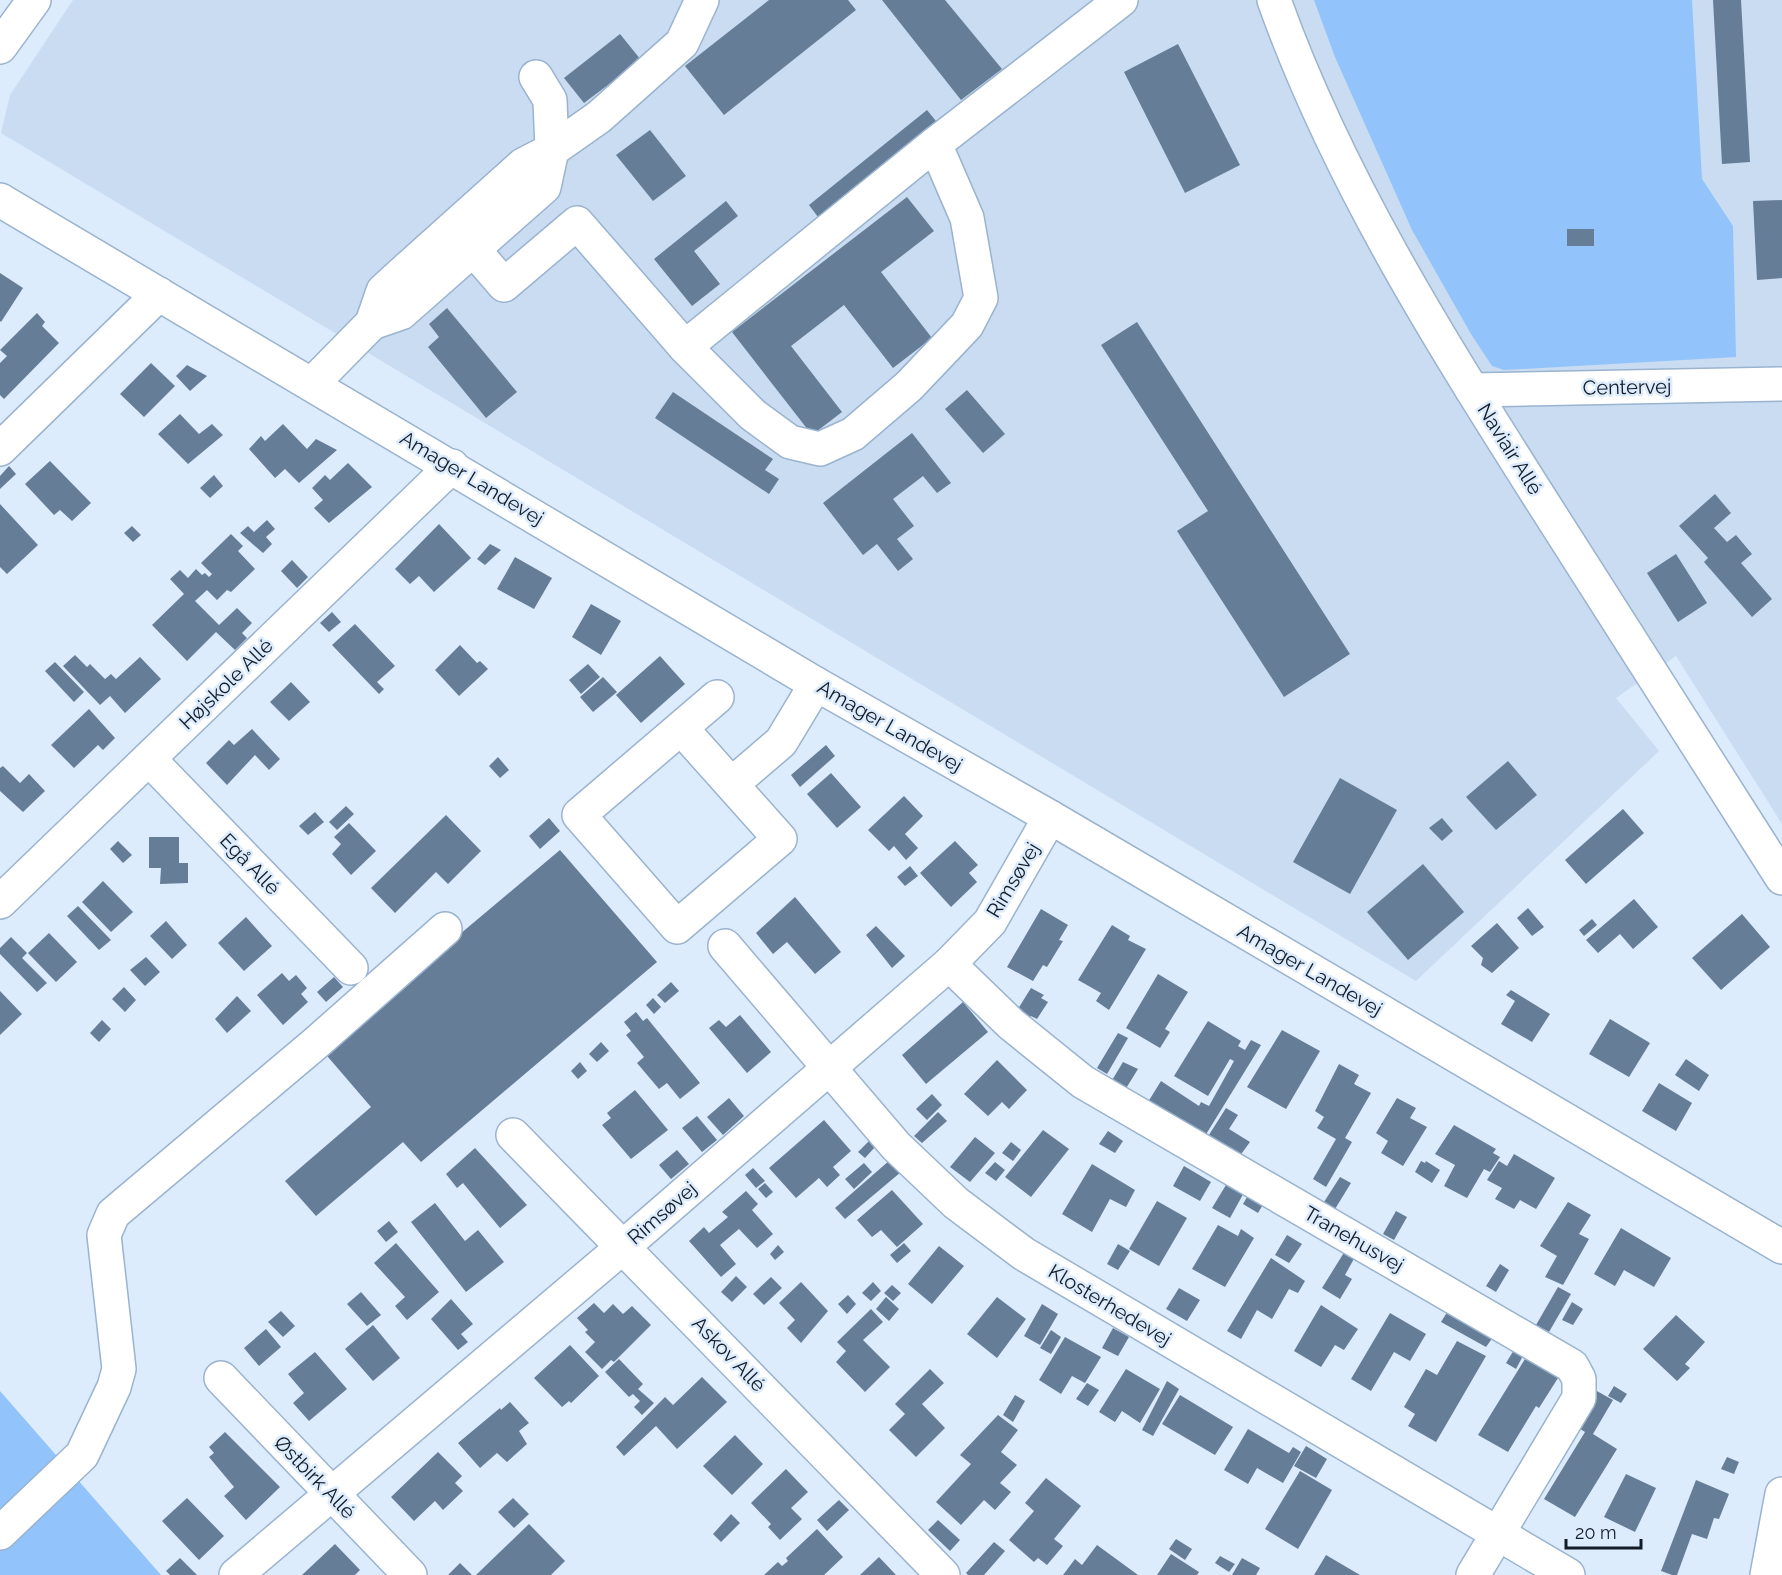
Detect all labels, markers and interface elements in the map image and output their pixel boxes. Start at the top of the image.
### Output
street label: Centervej [1582,374,1672,400]
street label: Naviair Allé [1472,399,1548,499]
street label: Amager Landevej [396,426,548,530]
street label: Højskole Allé [174,633,278,734]
street label: Amager Landevej [813,675,967,777]
street label: Egå Allé [215,828,285,900]
street label: Rimsøvej [981,838,1045,922]
street label: Amager Landevej [1233,919,1387,1021]
street label: Rimsøvej [623,1177,701,1249]
street label: Tranehusvej [1300,1201,1408,1277]
street label: Klosterhedevej [1044,1259,1176,1351]
street label: Askov Allé [687,1311,771,1397]
street label: Østbirk Allé [269,1430,361,1524]
scale bar [1566,1512,1641,1550]
text: 20 m [1575,1522,1617,1543]

